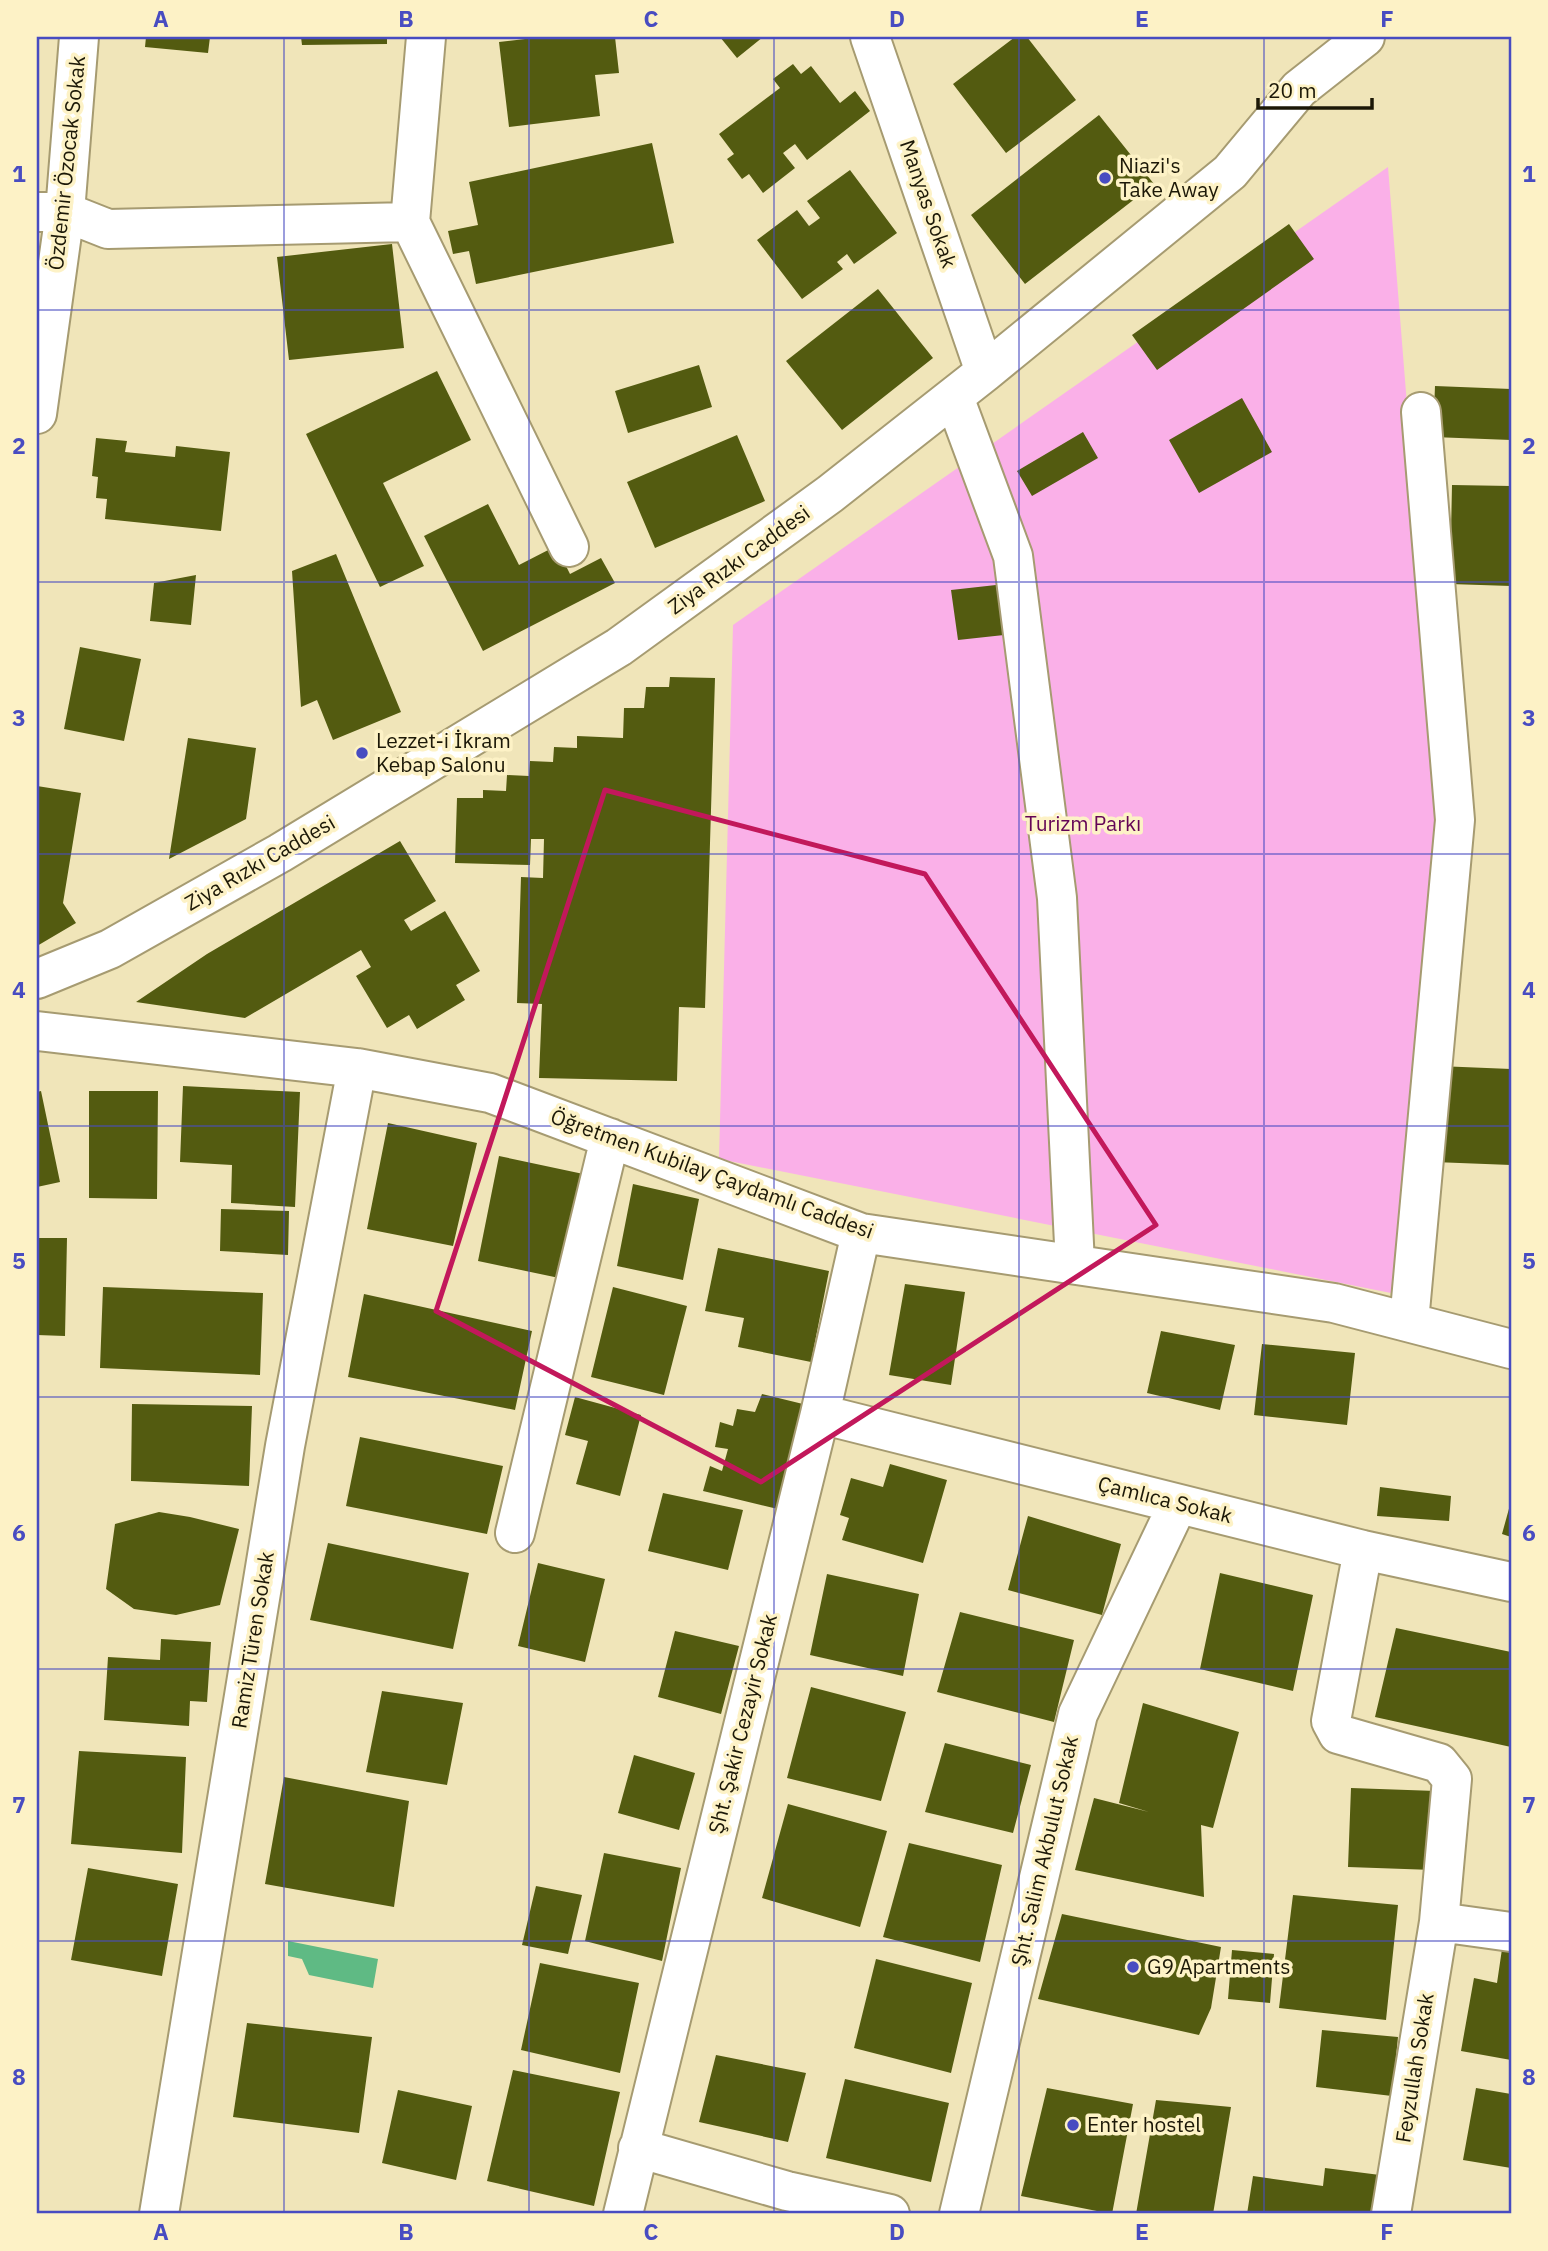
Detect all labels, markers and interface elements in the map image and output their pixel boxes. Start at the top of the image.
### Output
text: A [153,3,169,33]
text: B [398,3,414,33]
text: C [644,3,659,33]
text: D [889,3,905,33]
text: E [1135,3,1149,33]
text: F [1380,3,1394,33]
street label: Özdemir Özocak Sokak [41,54,91,272]
scale bar [1258,66,1371,110]
text: 20 m [1268,76,1317,104]
street label: Manyas Sokak [894,136,964,271]
place label: Niazi's Take Away [1119,151,1219,203]
text: 1 [12,158,26,188]
text: 1 [1522,158,1536,188]
marker: Niazi's Take Away [1097,170,1113,186]
text: 2 [12,430,26,460]
text: 2 [1522,430,1536,460]
street label: Ziya Rızkı Caddesi [662,498,815,620]
text: 3 [12,702,26,732]
text: 3 [1522,702,1536,732]
place label: Lezzet-i̇ İkram Kebap Salonu [376,726,511,778]
marker: Lezzet-i̇ İkram Kebap Salonu [354,745,370,761]
street label: Ziya Rızkı Caddesi [179,808,340,917]
park label: Turizm Parkı [1025,809,1141,837]
text: 4 [12,974,26,1004]
text: 4 [1522,974,1536,1004]
street label: Öğretmen Kubilay Çaydamlı Caddesi [547,1101,878,1245]
text: 5 [12,1245,26,1275]
text: 5 [1522,1245,1536,1275]
street label: Çamlıca Sokak [1095,1469,1235,1529]
text: 6 [12,1517,26,1547]
text: 6 [1522,1517,1536,1547]
street label: Ramiz Türen Sokak [224,1549,280,1730]
street label: Şht. Şakir Cezayir Sokak [701,1611,783,1837]
street label: Şht. Salim Akbulut Sokak [1004,1733,1084,1969]
text: 7 [12,1789,26,1819]
text: 7 [1522,1789,1536,1819]
place label: G9 Apartments [1147,1952,1291,1980]
marker: G9 Apartments [1125,1959,1141,1975]
street label: Feyzullah Sokak [1388,1991,1440,2145]
text: 8 [12,2061,26,2091]
text: 8 [1522,2061,1536,2091]
place label: Enter hostel [1087,2110,1201,2138]
marker: Enter hostel [1065,2117,1081,2133]
text: A [153,2216,169,2246]
text: B [398,2216,414,2246]
text: C [644,2216,659,2246]
text: D [889,2216,905,2246]
text: E [1135,2216,1149,2246]
text: F [1380,2216,1394,2246]

